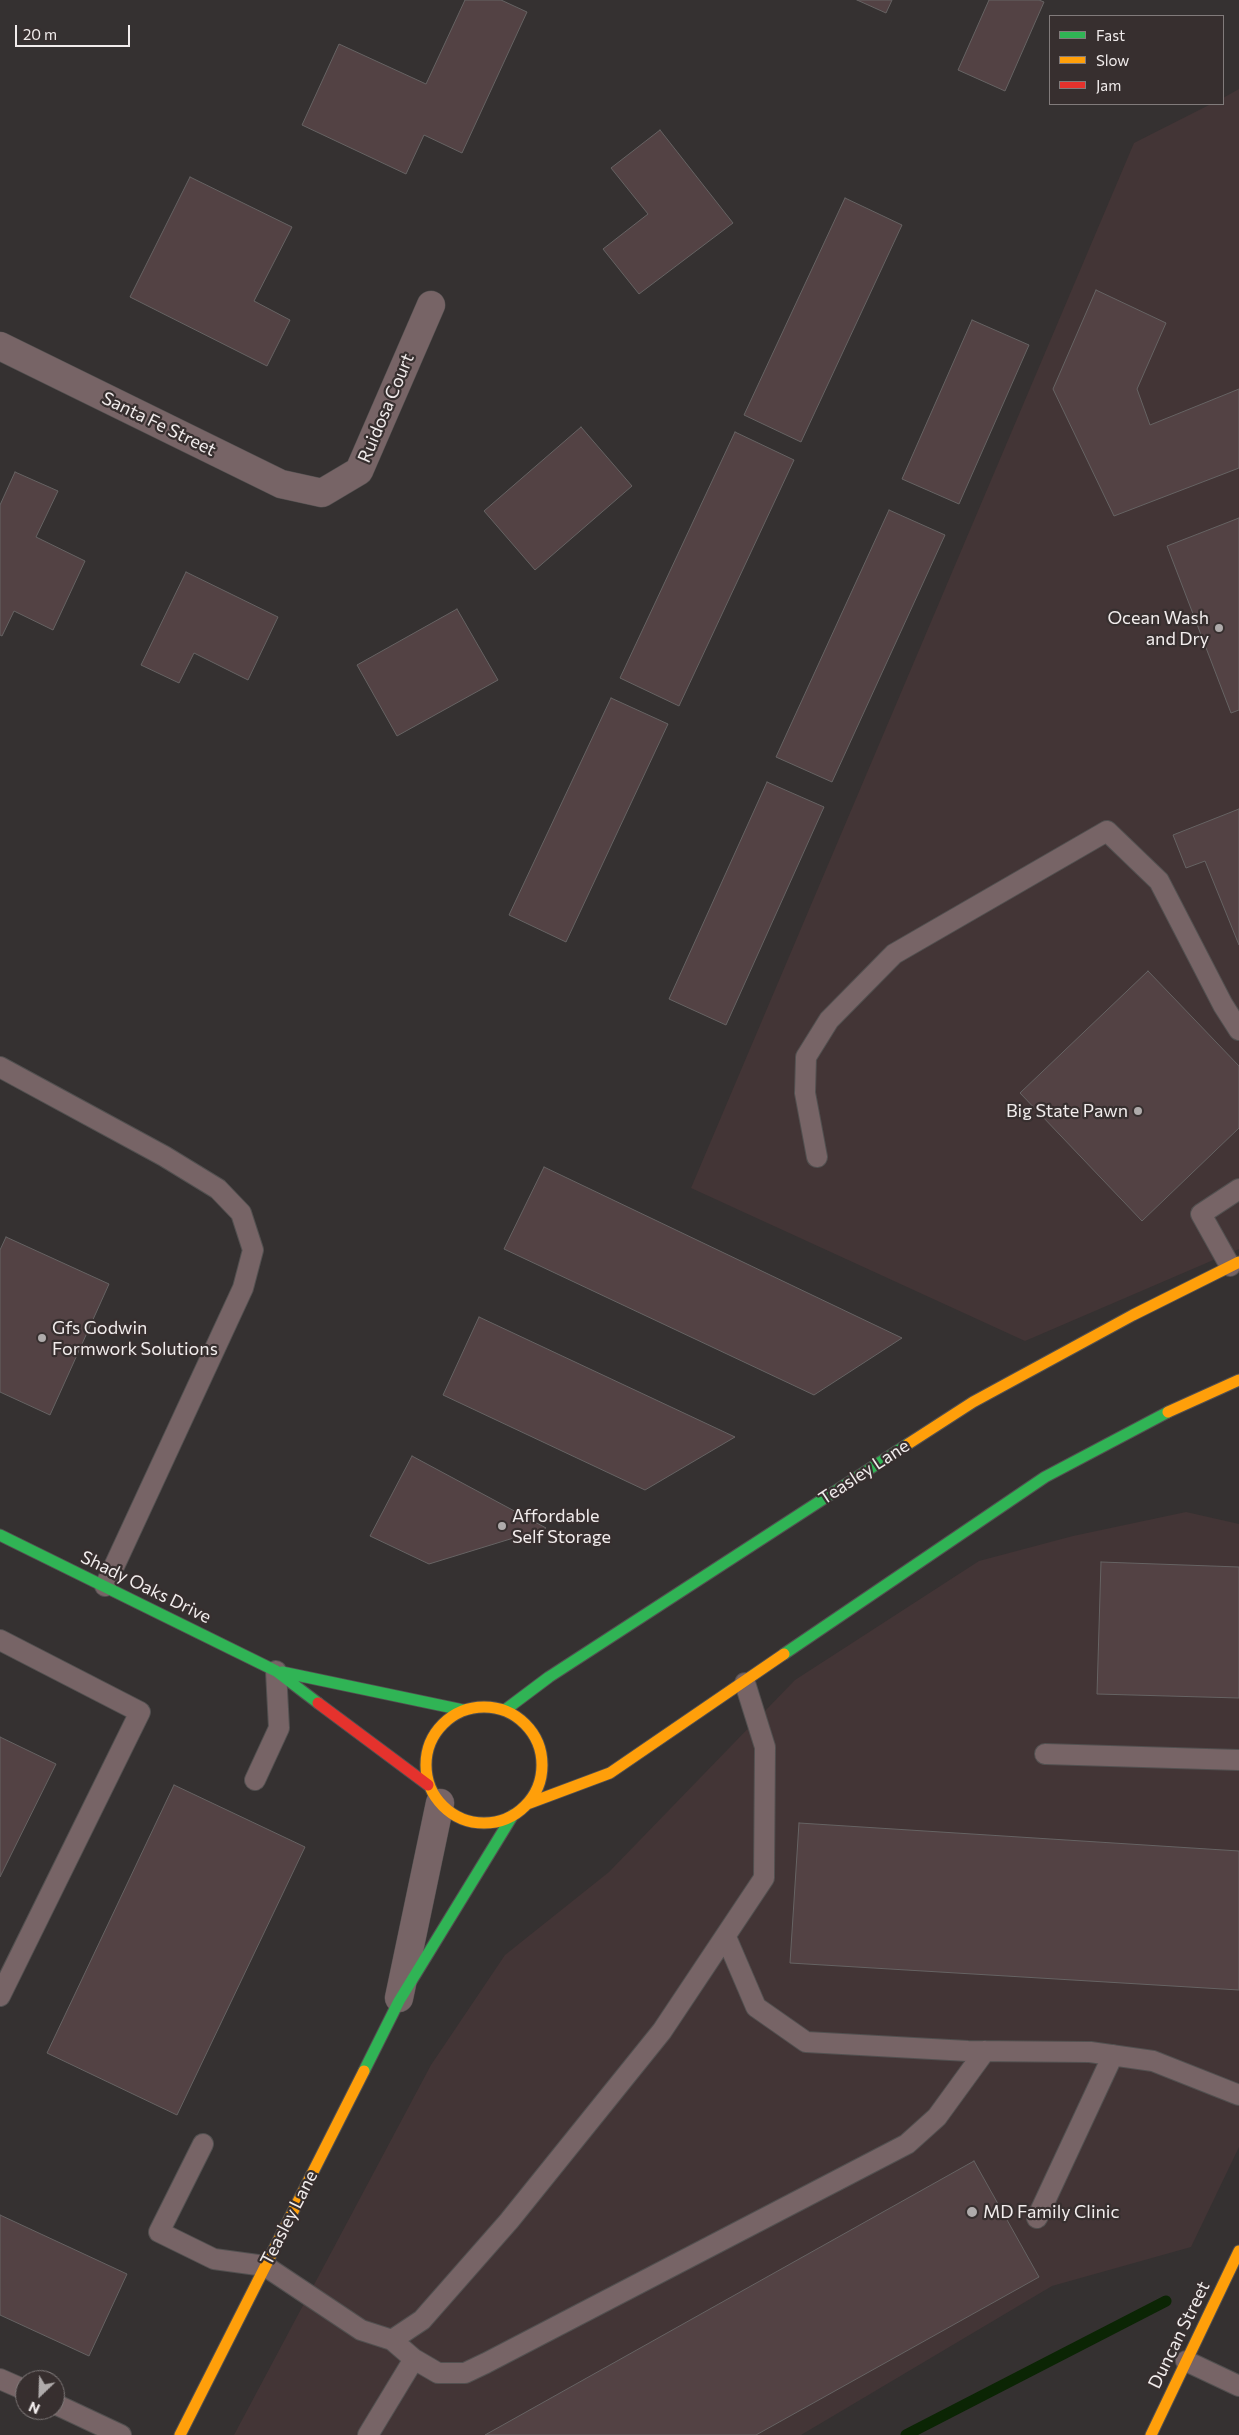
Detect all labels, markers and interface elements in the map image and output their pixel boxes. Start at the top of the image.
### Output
scale bar [18,15,132,47]
legend [1049,15,1224,105]
text: 20 m [23,25,57,43]
text: Fast [1096,26,1125,44]
text: Slow [1096,51,1129,69]
text: Jam [1096,76,1121,94]
street label: Ruidosa Court [353,350,419,466]
street label: Santa Fe Street [98,387,220,461]
place label: Ocean Wash and Dry [1107,607,1209,650]
marker: Ocean Wash and Dry [1213,622,1225,634]
place label: Big State Pawn [1006,1100,1128,1122]
marker: Big State Pawn [1132,1105,1144,1117]
place label: Gfs Godwin Formwork Solutions [52,1317,218,1360]
marker: Gfs Godwin Formwork Solutions [36,1332,48,1344]
street label: Teasley Lane [815,1435,913,1509]
place label: Affordable Self Storage [512,1505,611,1548]
marker: Affordable Self Storage [496,1520,508,1532]
street label: Shady Oaks Drive [77,1546,215,1628]
street label: Teasley Lane [256,2167,322,2269]
place label: MD Family Clinic [983,2201,1119,2223]
marker: MD Family Clinic [965,2205,979,2219]
street label: Duncan Street [1144,2278,1214,2392]
north arrow [15,2370,65,2420]
text: N [26,2398,42,2418]

